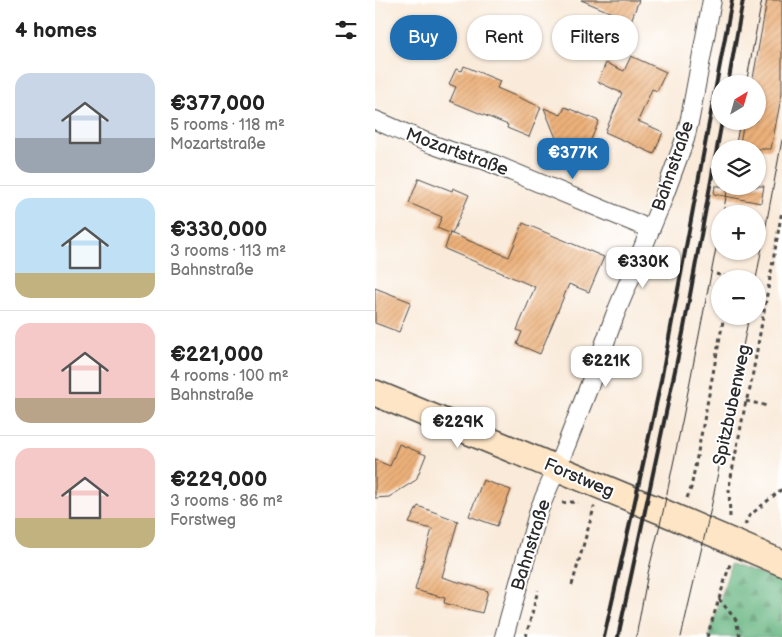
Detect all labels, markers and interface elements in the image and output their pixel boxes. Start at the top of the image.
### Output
chip: Buy [390,15,457,60]
chip: Rent [467,15,542,60]
chip: Filters [552,15,638,60]
icon: filters [332,16,360,44]
text: 4 homes [15,18,97,43]
north arrow [711,75,766,130]
map controls [711,75,766,325]
text: €377,000 [170,91,265,116]
icon: home [55,93,115,153]
text: 5 rooms · 118 m² [170,116,285,135]
street label: Bahnstraße [648,118,698,214]
street label: Mozartstraße [403,124,512,180]
text: Mozartstraße [170,135,266,154]
pin: €377K [538,138,608,180]
button: layers [711,140,766,195]
text: €377K [548,144,598,163]
button: + [711,205,766,260]
text: €330,000 [170,217,267,242]
icon: home [55,218,115,278]
text: 3 rooms · 113 m² [170,242,286,261]
pin: €330K [608,246,678,289]
text: €330K [617,253,669,272]
text: Bahnstraße [170,261,254,280]
button: − [711,270,766,325]
text: €221,000 [170,342,263,367]
street label: Spitzbubenweg [709,342,755,468]
icon: home [55,343,115,403]
pin: €221K [571,346,641,388]
text: €221K [582,352,630,371]
text: 4 rooms · 100 m² [170,367,289,386]
text: Bahnstraße [170,386,254,405]
pin: €229K [423,406,493,449]
text: €229K [432,413,484,432]
street label: Forstweg [541,454,617,502]
text: €229,000 [170,467,267,492]
icon: home [55,468,115,528]
text: 3 rooms · 86 m² [170,492,283,511]
street label: Bahnstraße [507,497,555,593]
text: Forstweg [170,511,236,530]

